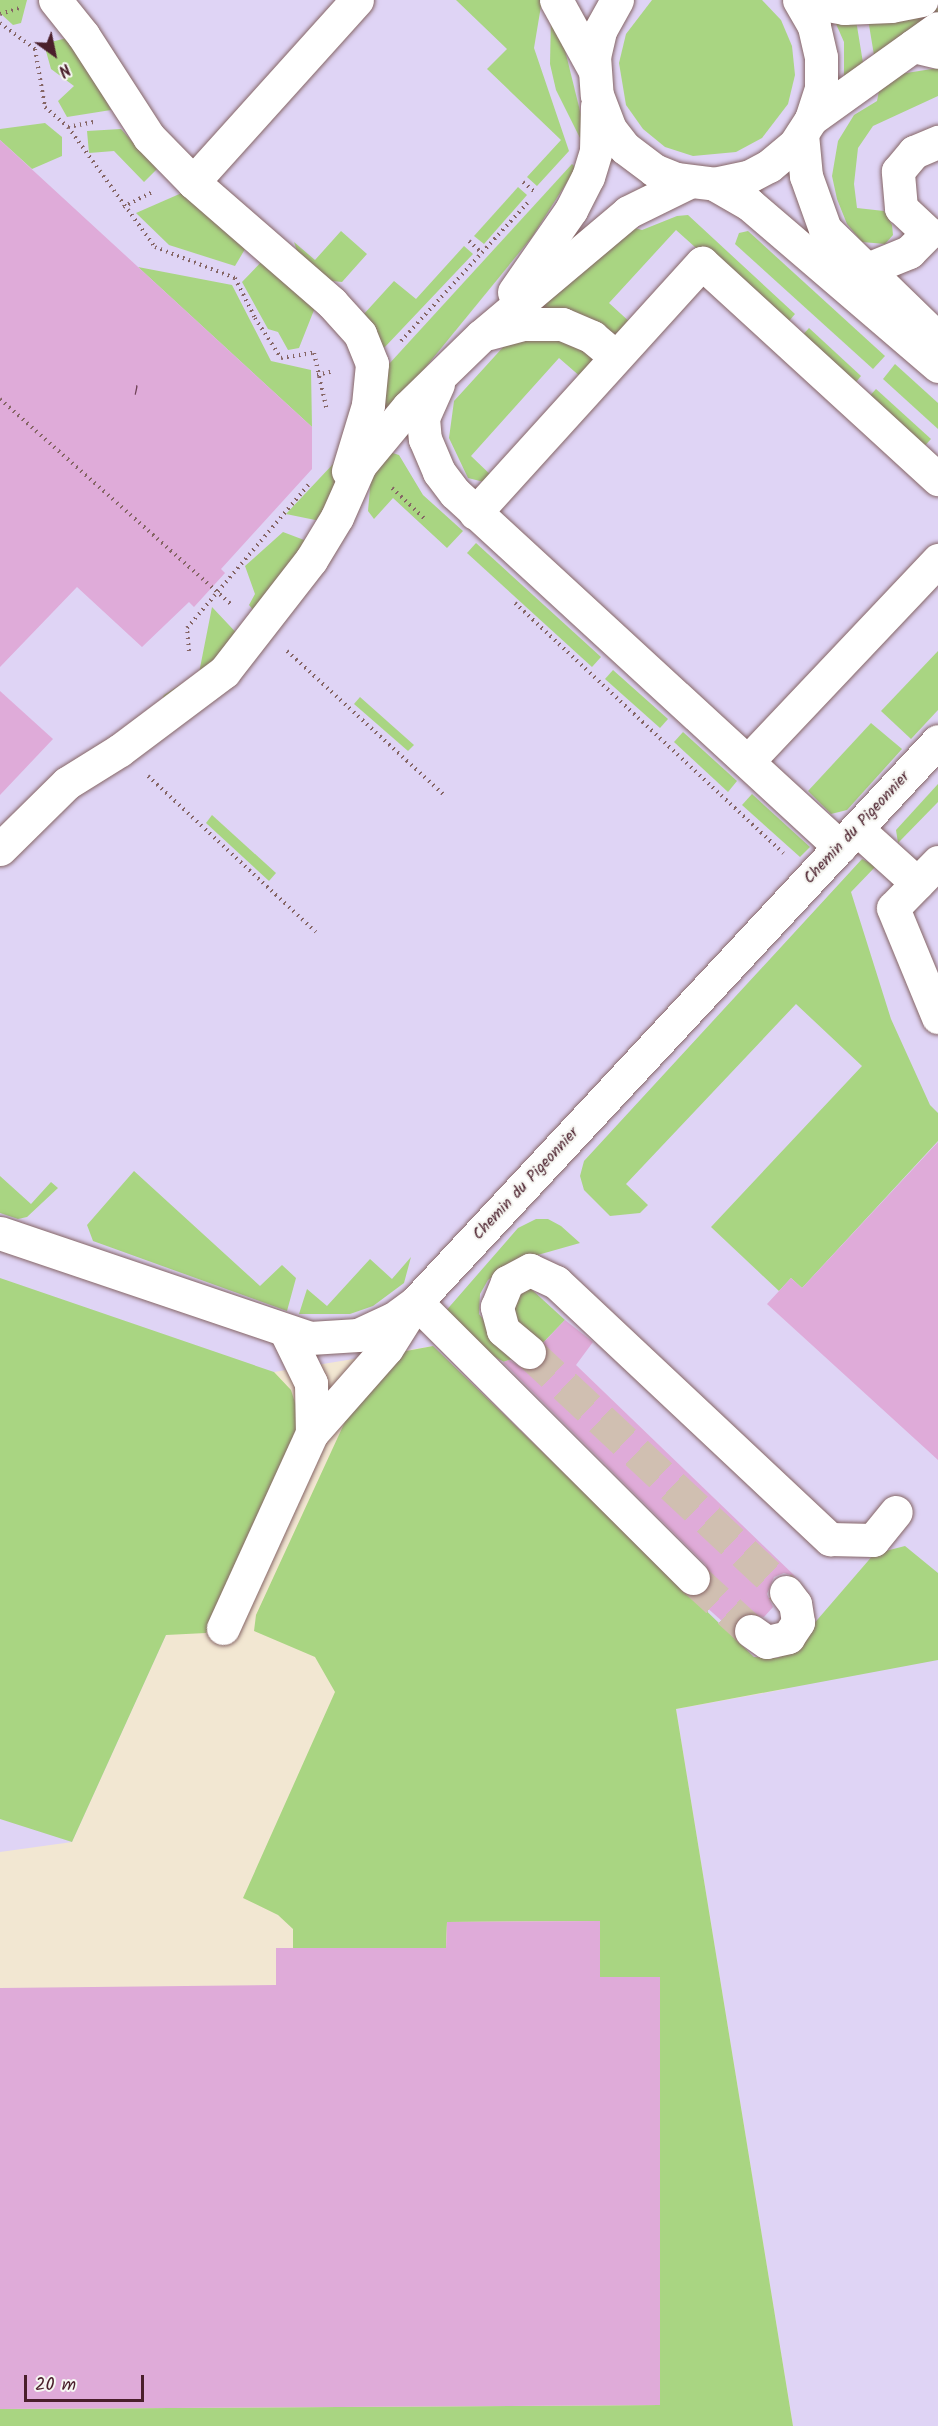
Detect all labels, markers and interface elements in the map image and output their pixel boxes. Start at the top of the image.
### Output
north arrow [24,24,84,84]
text: N [53,56,75,83]
house number: 1 [134,383,138,399]
street label: Chemin du Pigeonnier [800,768,914,888]
street label: Chemin du Pigeonnier [469,1124,583,1244]
scale bar [27,2363,147,2401]
text: 20 m [35,2371,76,2400]

